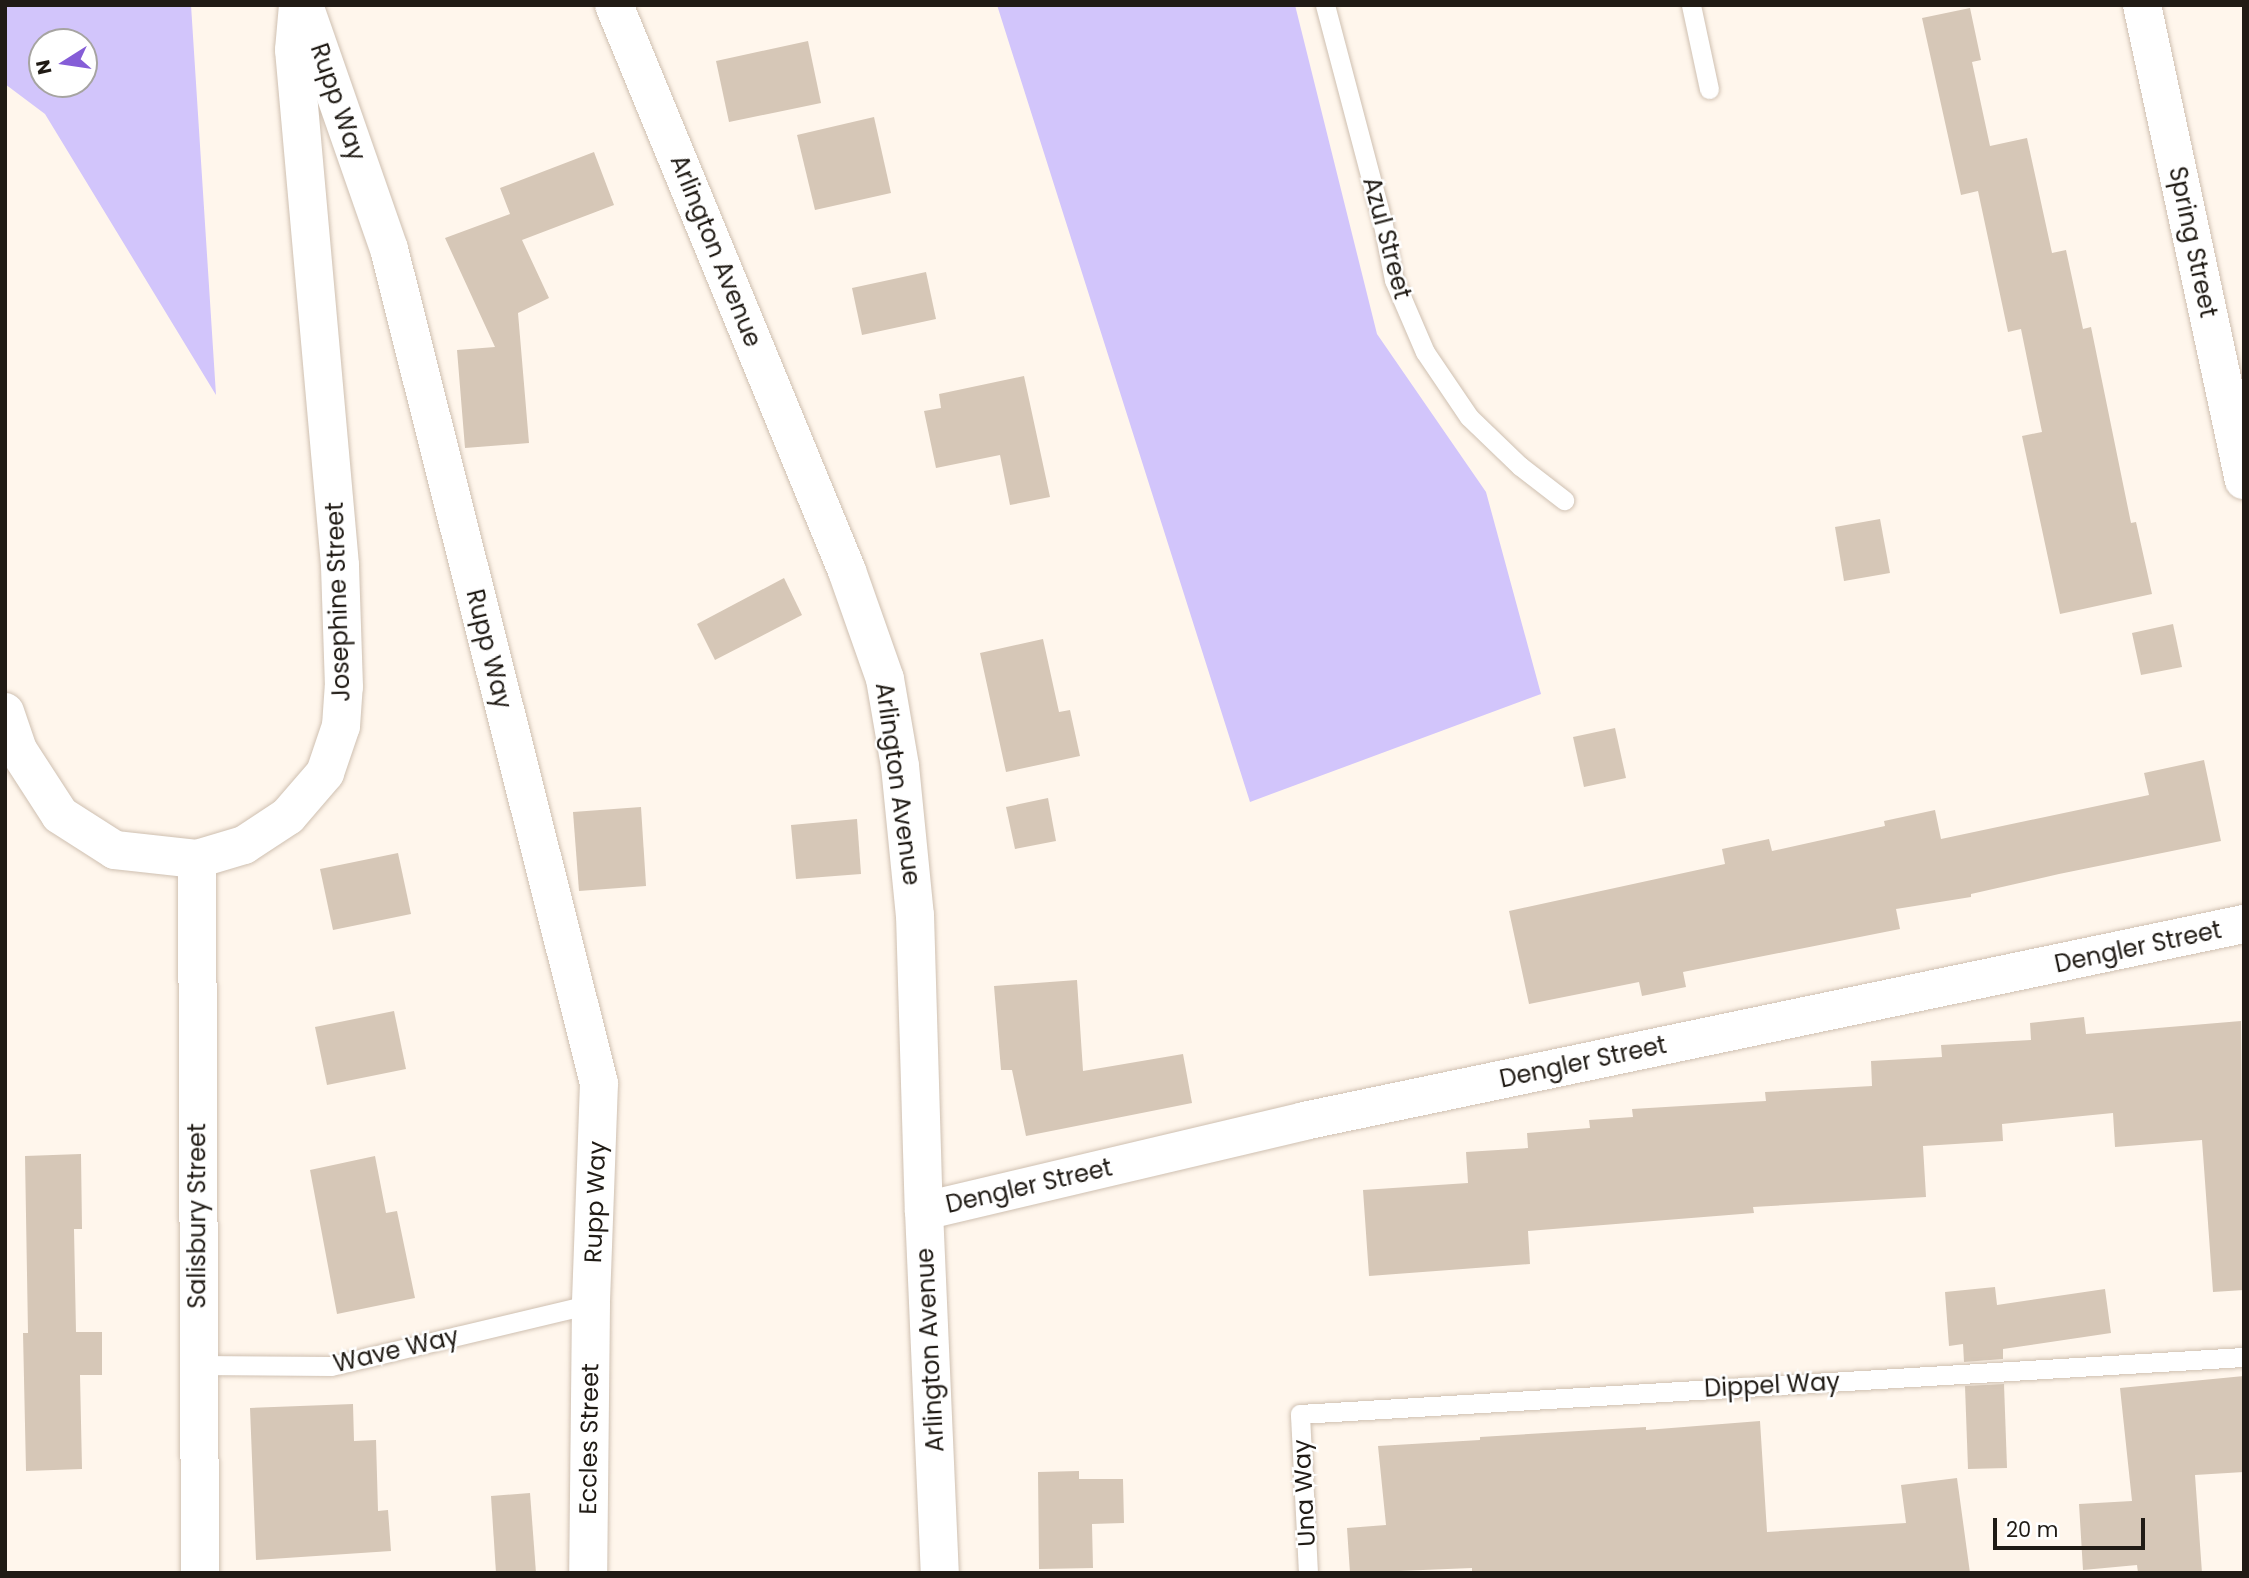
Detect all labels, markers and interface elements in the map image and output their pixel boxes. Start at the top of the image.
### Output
north arrow [28,28,98,98]
street label: Rupp Way [305,40,371,164]
text: N [29,57,59,77]
street label: Arlington Avenue [664,151,768,351]
street label: Spring Street [2163,164,2223,320]
street label: Azul Street [1357,174,1417,302]
street label: Josephine Street [320,502,356,702]
street label: Rupp Way [460,586,518,712]
street label: Arlington Avenue [870,681,926,887]
street label: Dengler Street [2052,915,2224,979]
street label: Dengler Street [1497,1030,1669,1094]
street label: Salisbury Street [183,1123,211,1309]
street label: Rupp Way [578,1141,612,1263]
street label: Dengler Street [943,1153,1115,1219]
street label: Arlington Avenue [910,1247,950,1453]
street label: Wave Way [331,1322,461,1378]
street label: Eccles Street [573,1363,605,1515]
street label: Dippel Way [1704,1367,1840,1403]
street label: Una Way [1287,1439,1321,1547]
scale bar [1997,1504,2149,1548]
text: 20 m [2006,1515,2059,1544]

